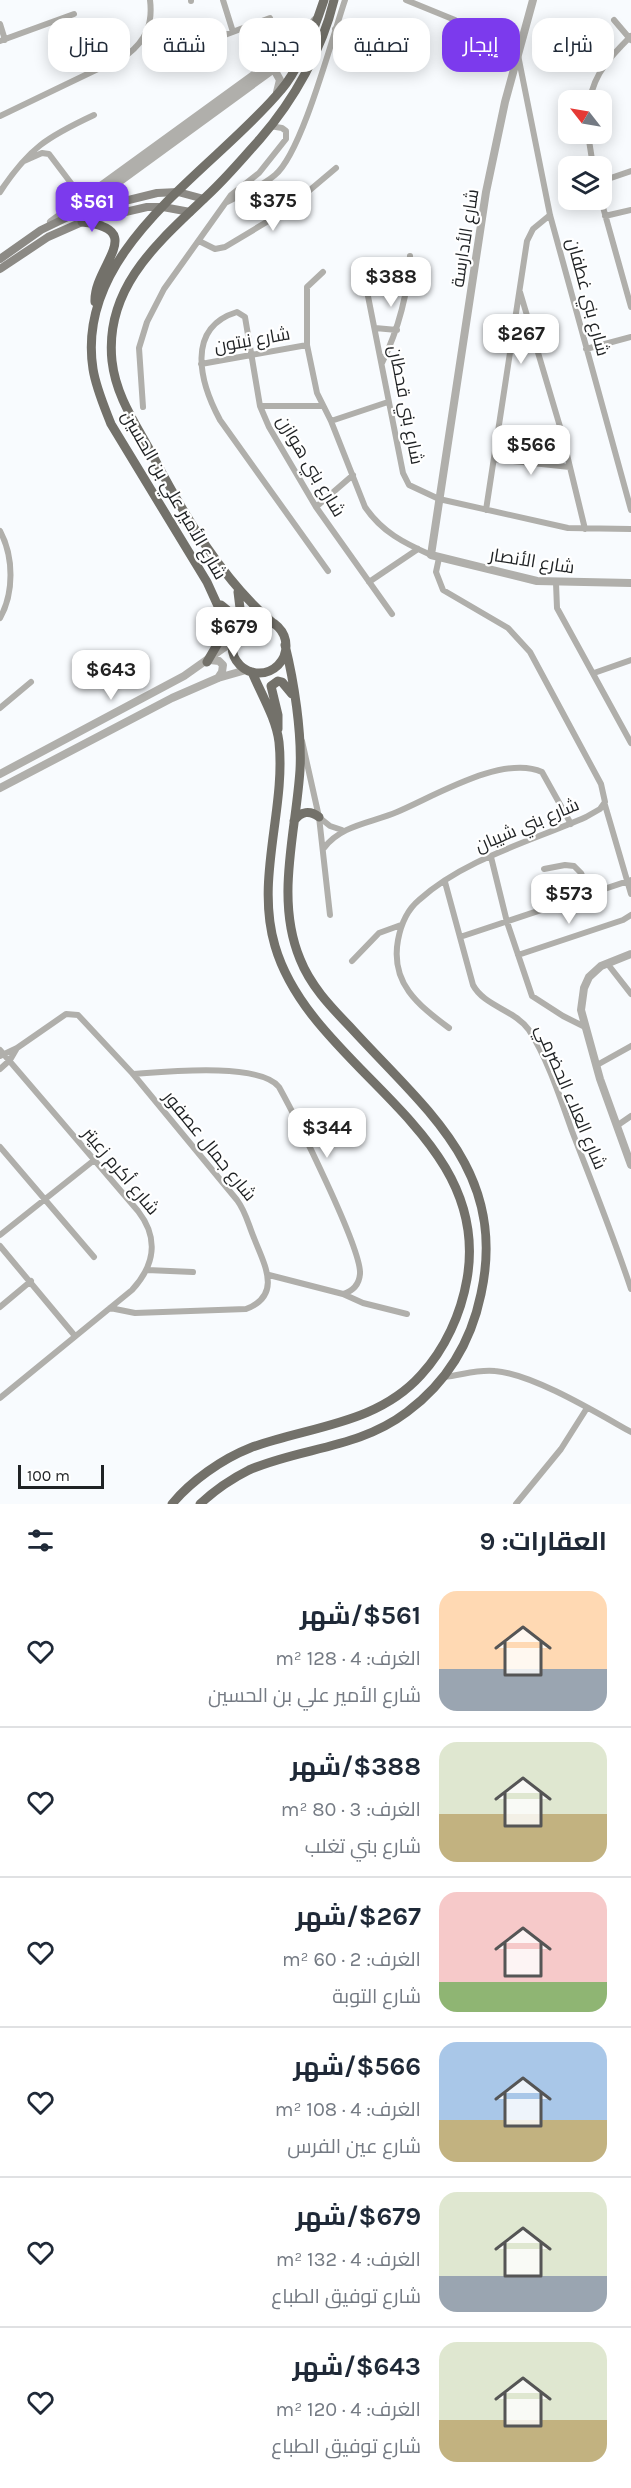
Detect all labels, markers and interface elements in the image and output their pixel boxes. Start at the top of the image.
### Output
chip: منزل [48,18,130,72]
chip: شقة [142,18,227,72]
chip: جديد [239,18,321,72]
chip: تصفية [333,18,430,72]
chip: إيجار [442,18,520,72]
chip: شراء [532,18,614,72]
north arrow [558,90,612,144]
map controls [558,90,612,210]
button: layers [558,156,612,210]
pin: $375 [237,181,309,232]
pin: $561 [56,182,128,233]
street label: شارع الأدارسة [446,187,485,289]
text: $375 [249,189,297,212]
text: $561 [70,190,114,213]
street label: شارع بني غطفان [559,236,614,359]
pin: $388 [355,257,427,308]
text: $388 [365,265,417,288]
pin: $267 [485,314,557,365]
street label: شارع نبتون [212,322,292,358]
text: $267 [497,322,545,345]
street label: شارع بني قحطان [381,344,428,467]
street label: شارع الأمير علي بن الحسين [114,407,231,585]
street label: شارع بني هوازن [270,411,350,522]
pin: $566 [495,425,567,476]
text: $566 [506,433,556,456]
street label: شارع الأنصار [487,543,576,580]
pin: $679 [198,607,270,658]
text: $679 [210,615,258,638]
pin: $643 [75,650,147,701]
text: $643 [86,658,136,681]
street label: شارع بني شيبان [472,793,584,860]
pin: $573 [533,874,605,925]
text: $573 [545,882,593,905]
street label: شارع العلاء الحضرمي [528,1021,611,1174]
street label: شارع جمال عصفور [157,1086,261,1206]
pin: $344 [291,1108,363,1159]
text: $344 [302,1116,352,1139]
street label: شارع أكرم زعيتر [77,1122,164,1220]
scale bar [18,1462,104,1490]
text: 100 m [27,1466,70,1485]
icon: filters [24,1524,57,1557]
text: العقارات: 9 [479,1526,607,1557]
text: $561/شهر [300,1600,421,1631]
icon: home [487,1615,559,1687]
icon: heart [24,1635,57,1668]
text: الغرف: 4 · 128 m² [275,1647,421,1670]
text: شارع الأمير علي بن الحسين [208,1684,421,1707]
text: $388/شهر [290,1751,421,1782]
icon: home [487,1766,559,1838]
icon: heart [24,1786,57,1819]
text: الغرف: 3 · 80 m² [281,1798,421,1821]
text: شارع بني تغلب [305,1835,421,1858]
text: $267/شهر [296,1901,421,1932]
icon: home [487,1916,559,1988]
icon: heart [24,1936,57,1969]
text: الغرف: 2 · 60 m² [282,1948,421,1971]
text: شارع التوبة [332,1985,421,2008]
text: $566/شهر [293,2051,421,2082]
icon: home [487,2066,559,2138]
icon: heart [24,2086,57,2119]
text: الغرف: 4 · 108 m² [275,2098,421,2121]
text: شارع عين الفرس [287,2135,421,2158]
text: $679/شهر [295,2201,421,2232]
icon: home [487,2216,559,2288]
icon: heart [24,2236,57,2269]
text: الغرف: 4 · 132 m² [276,2248,421,2271]
text: شارع توفيق الطباع [271,2285,421,2308]
text: $643/شهر [293,2351,421,2382]
icon: home [487,2366,559,2438]
icon: heart [24,2386,57,2419]
text: الغرف: 4 · 120 m² [276,2398,421,2421]
text: شارع توفيق الطباع [271,2435,421,2458]

